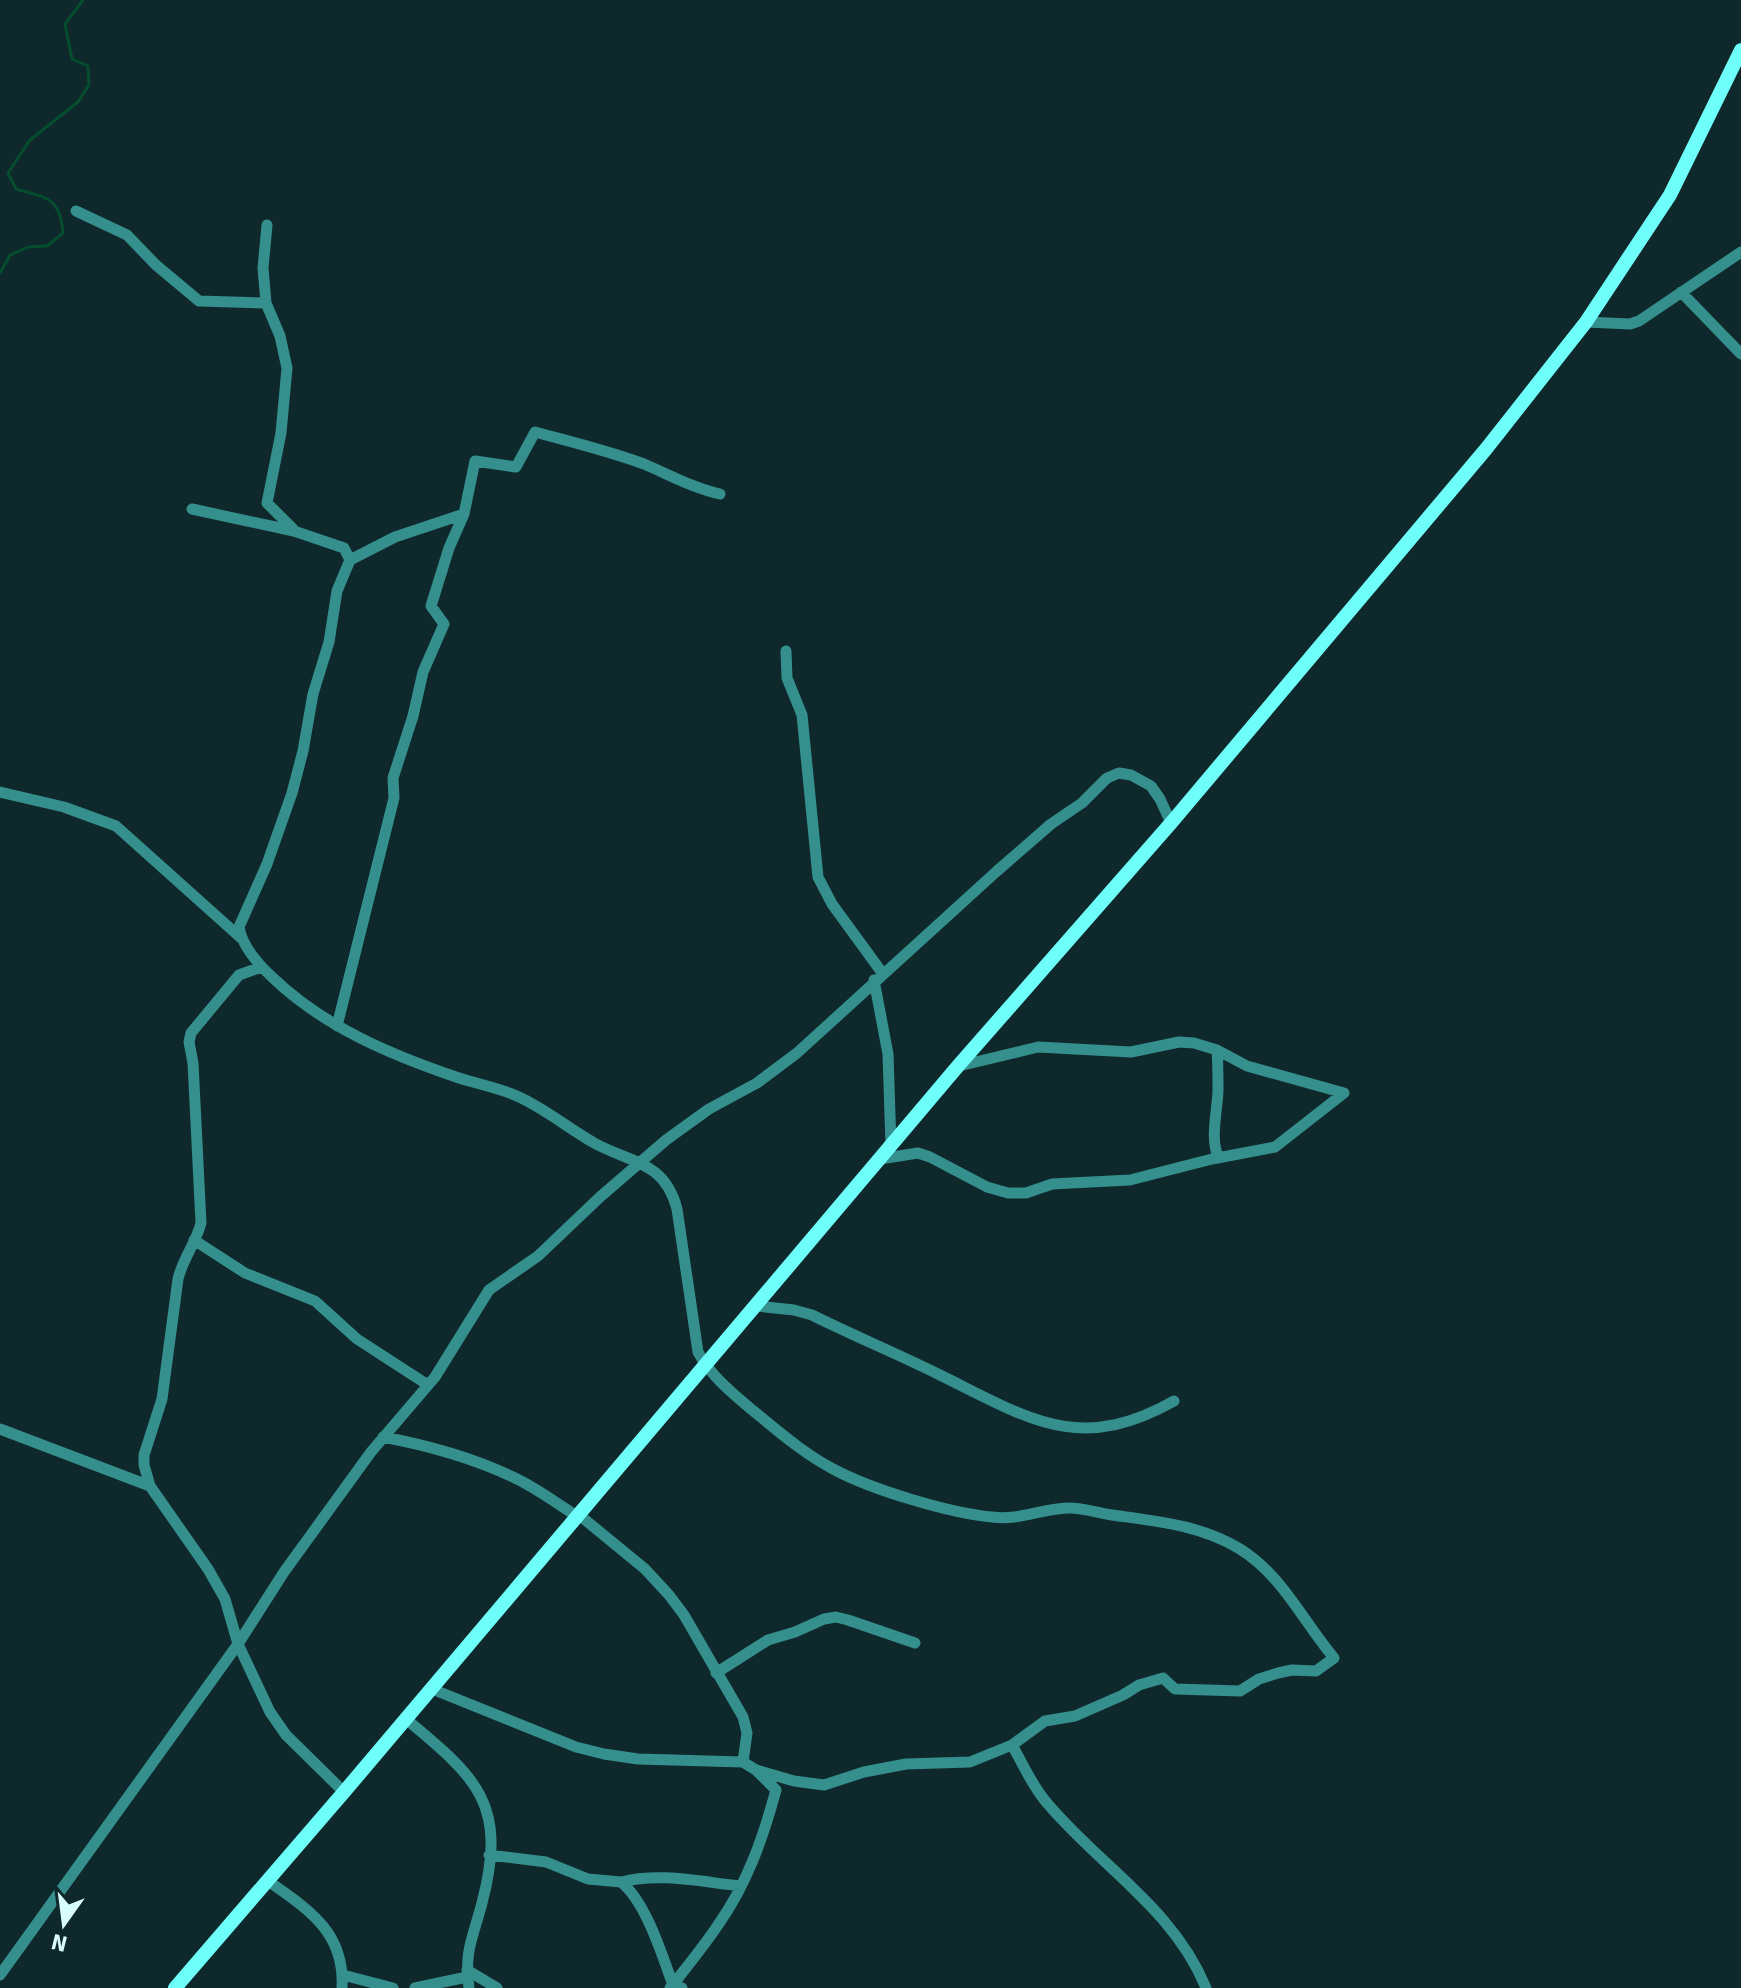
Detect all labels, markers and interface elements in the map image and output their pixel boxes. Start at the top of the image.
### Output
north arrow [24,1884,104,1964]
text: N [49,1928,70,1958]

